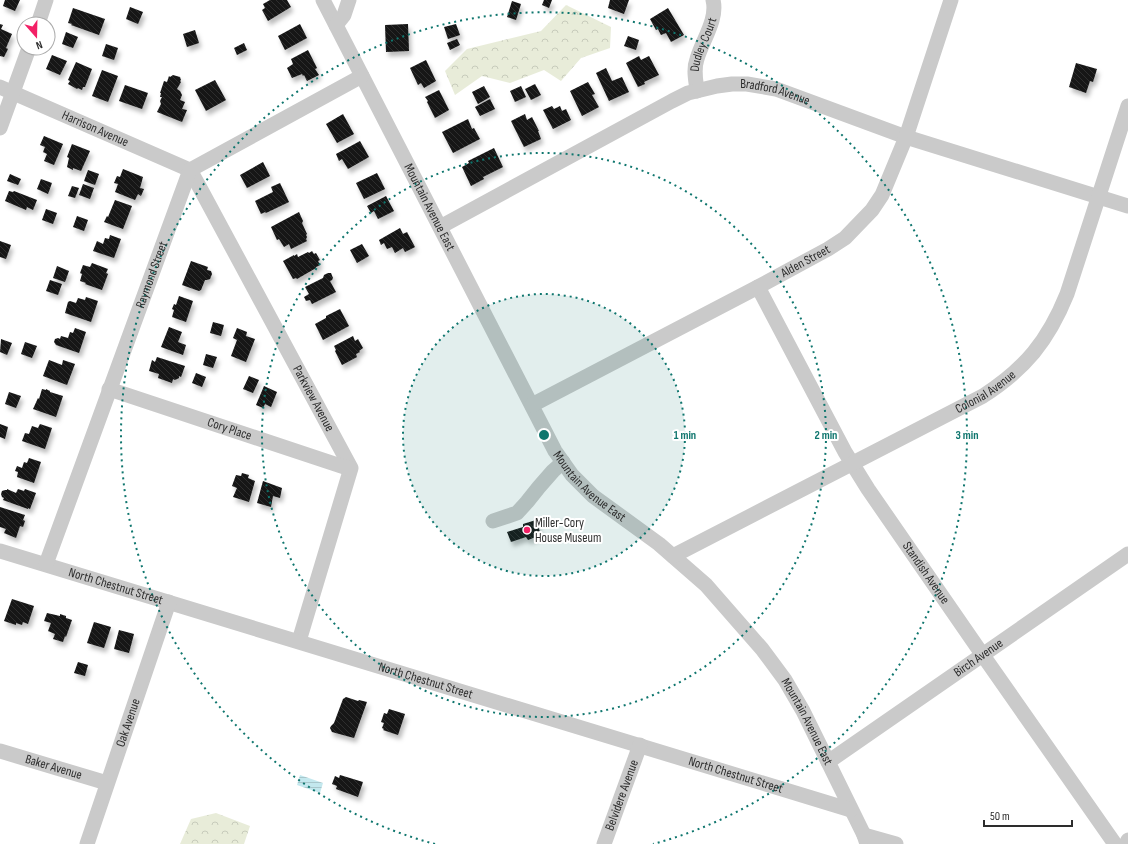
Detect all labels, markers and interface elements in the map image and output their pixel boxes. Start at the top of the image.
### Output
north arrow [16,16,56,56]
street label: Dudley Court [687,16,720,72]
text: N [34,38,44,52]
street label: Bradford Avenue [740,76,812,109]
street label: Harrison Avenue [60,107,131,150]
street label: Mountain Avenue East [401,161,459,254]
street label: Raymond Street [132,239,171,310]
street label: Alden Street [777,241,833,282]
street label: Parkview Avenue [289,363,338,434]
street label: Colonial Avenue [952,367,1019,417]
street label: Cory Place [205,414,254,444]
centre of rings [537,428,551,442]
text: 1 min [674,428,696,443]
text: 2 min [815,428,837,443]
text: 3 min [956,428,978,443]
street label: Mountain Avenue East [550,448,629,525]
place label: Miller-Cory House Museum [535,515,601,546]
marker: Miller-Cory House Museum [522,525,532,535]
street label: Standish Avenue [899,539,953,607]
street label: North Chestnut Street [67,564,165,608]
street label: Birch Avenue [951,635,1006,680]
street label: North Chestnut Street [377,659,475,702]
street label: Mountain Avenue East [778,675,836,768]
street label: Oak Avenue [112,696,144,749]
street label: Baker Avenue [23,751,84,783]
street label: North Chestnut Street [687,753,785,797]
street label: Belvidere Avenue [602,758,642,833]
scale bar [984,802,1072,828]
text: 50 m [990,809,1010,824]

